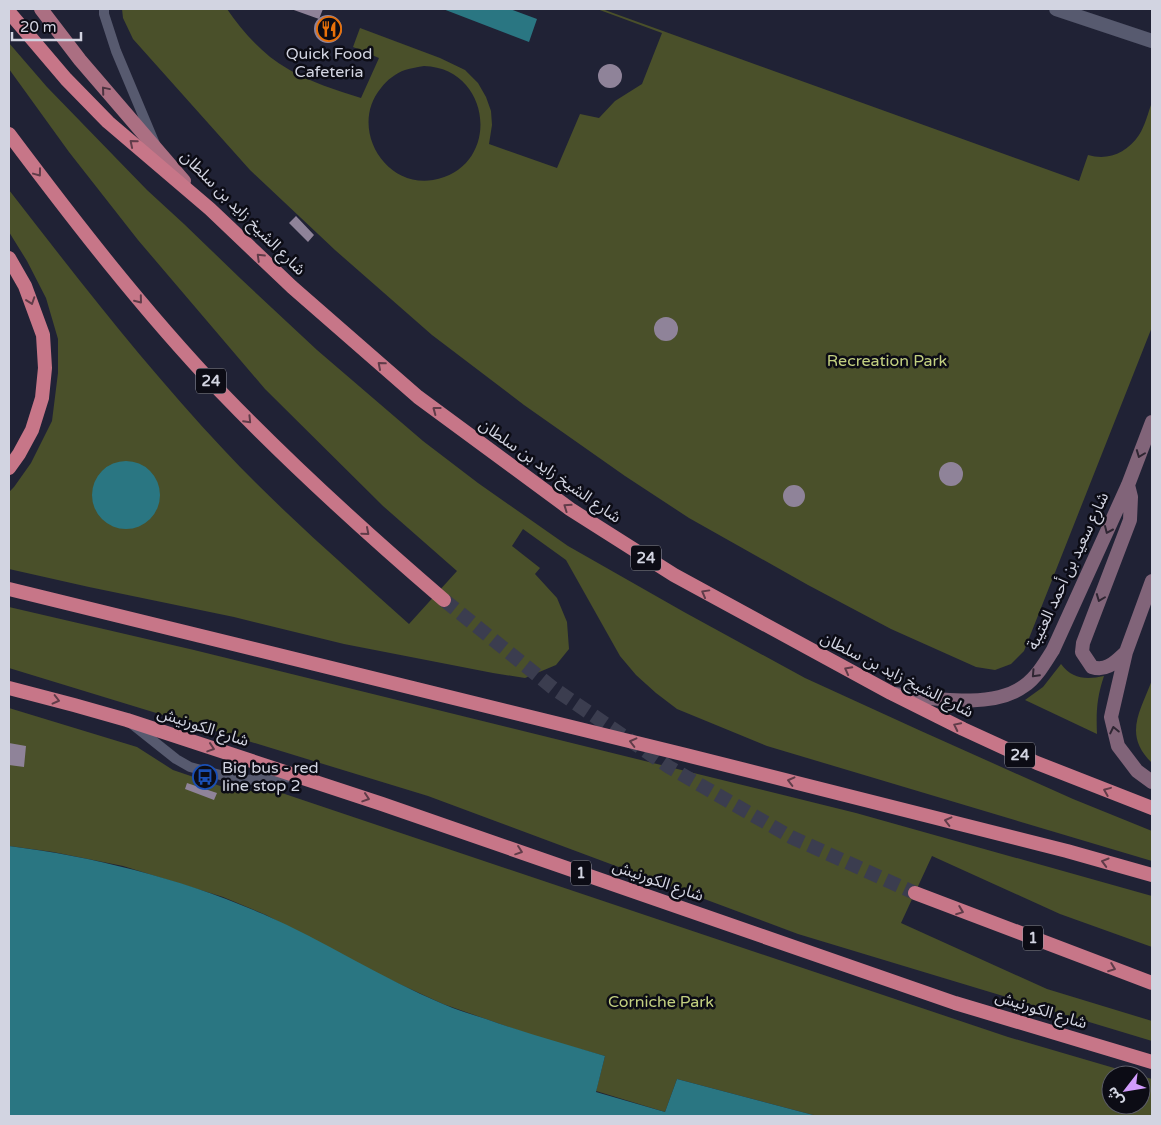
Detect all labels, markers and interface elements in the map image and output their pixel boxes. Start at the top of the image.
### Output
scale bar [12,10,81,42]
restaurant icon: Quick Food Cafeteria [316,16,342,42]
text: 20 m [20,18,57,36]
place label: Quick Food Cafeteria [286,44,372,82]
one-way arrow [102,87,111,96]
one-way arrow [129,140,138,149]
street label: شارع الشيخ زايد بن سلطان [175,146,310,281]
one-way arrow [32,167,41,177]
one-way arrow [257,254,266,263]
one-way arrow [133,294,142,303]
one-way arrow [25,297,35,305]
park label: Recreation Park [827,351,948,371]
one-way arrow [378,361,387,370]
road number: 24 [196,368,226,394]
one-way arrow [433,408,442,416]
one-way arrow [243,414,252,423]
street label: شارع الشيخ زايد بن سلطان [474,414,625,529]
one-way arrow [1136,449,1146,458]
street label: شارع سعيد بن أحمد العتيبة [1023,489,1115,654]
one-way arrow [563,504,573,513]
one-way arrow [1103,525,1114,534]
one-way arrow [360,527,369,536]
road number: 24 [631,546,661,570]
one-way arrow [701,589,710,599]
one-way arrow [1096,593,1107,602]
street label: شارع الشيخ زايد بن سلطان [816,628,977,724]
one-way arrow [844,667,853,677]
one-way arrow [1032,669,1041,678]
one-way arrow [52,694,61,705]
street label: شارع الكورنيش [154,703,251,753]
one-way arrow [954,722,963,732]
one-way arrow [1110,726,1120,735]
one-way arrow [628,737,637,748]
one-way arrow [207,742,215,752]
road number: 24 [1005,742,1035,768]
place label: Big bus - red line stop 2 [222,758,319,796]
bus stop icon: Big bus - red line stop 2 [192,764,218,790]
one-way arrow [787,777,795,787]
one-way arrow [1103,786,1111,796]
one-way arrow [361,793,369,803]
one-way arrow [944,816,953,827]
one-way arrow [515,845,523,855]
street label: شارع الكورنيش [609,856,706,908]
one-way arrow [1102,858,1110,868]
road number: 1 [571,860,591,886]
one-way arrow [955,905,964,915]
road number: 1 [1023,926,1043,950]
one-way arrow [1108,962,1116,972]
street label: شارع الكورنيش [992,987,1089,1035]
park label: Corniche Park [608,992,714,1012]
north arrow [1101,1065,1151,1115]
text: ش [1103,1084,1128,1109]

